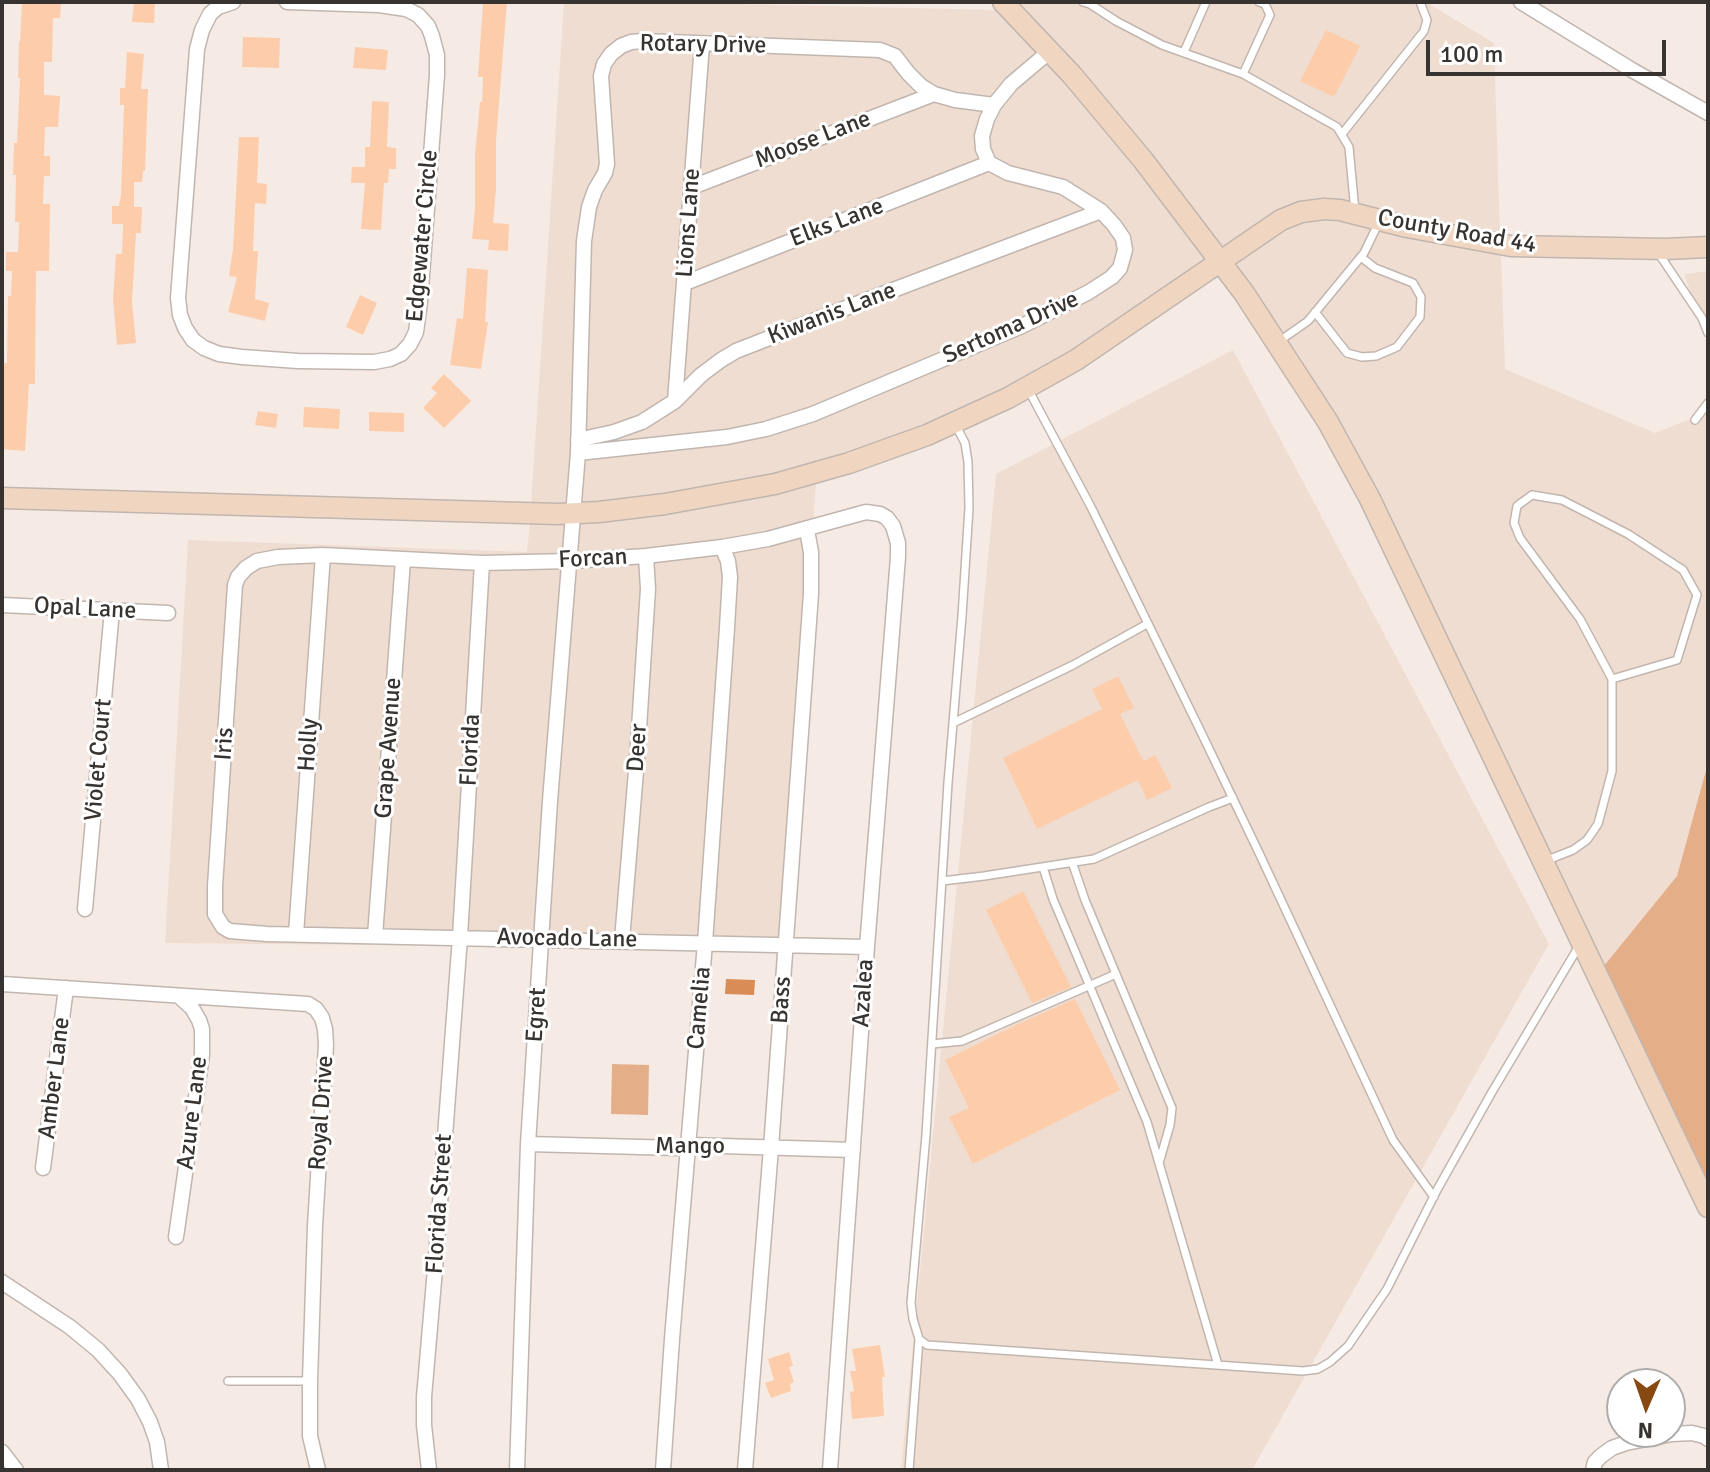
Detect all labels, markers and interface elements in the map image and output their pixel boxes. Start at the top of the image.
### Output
scale bar [1430,24,1670,74]
street label: Rotary Drive [639,29,767,61]
text: 100 m [1440,39,1503,69]
street label: Moose Lane [751,105,875,175]
street label: Edgewater Circle [401,148,445,324]
street label: Lions Lane [671,167,707,279]
street label: Elks Lane [786,192,888,254]
street label: County Road 44 [1375,204,1539,260]
street label: Kiwanis Lane [764,276,900,352]
street label: Sertoma Drive [939,285,1083,371]
street label: Forcan [558,543,628,575]
street label: Opal Lane [33,592,137,626]
street label: Grape Avenue [370,676,408,820]
street label: Violet Court [79,698,119,822]
street label: Florida [455,713,487,787]
street label: Holly [293,717,325,773]
street label: Deer [622,723,654,773]
street label: Iris [209,726,241,762]
street label: Avocado Lane [496,923,638,955]
street label: Azalea [847,958,881,1028]
street label: Camelia [682,965,718,1051]
street label: Bass [766,975,798,1025]
street label: Egret [521,987,553,1043]
street label: Amber Lane [33,1016,77,1140]
street label: Royal Drive [304,1054,340,1172]
street label: Azure Lane [172,1055,214,1171]
street label: Florida Street [421,1133,459,1275]
street label: Mango [655,1133,725,1161]
north arrow [1606,1368,1686,1448]
text: N [1637,1417,1653,1444]

